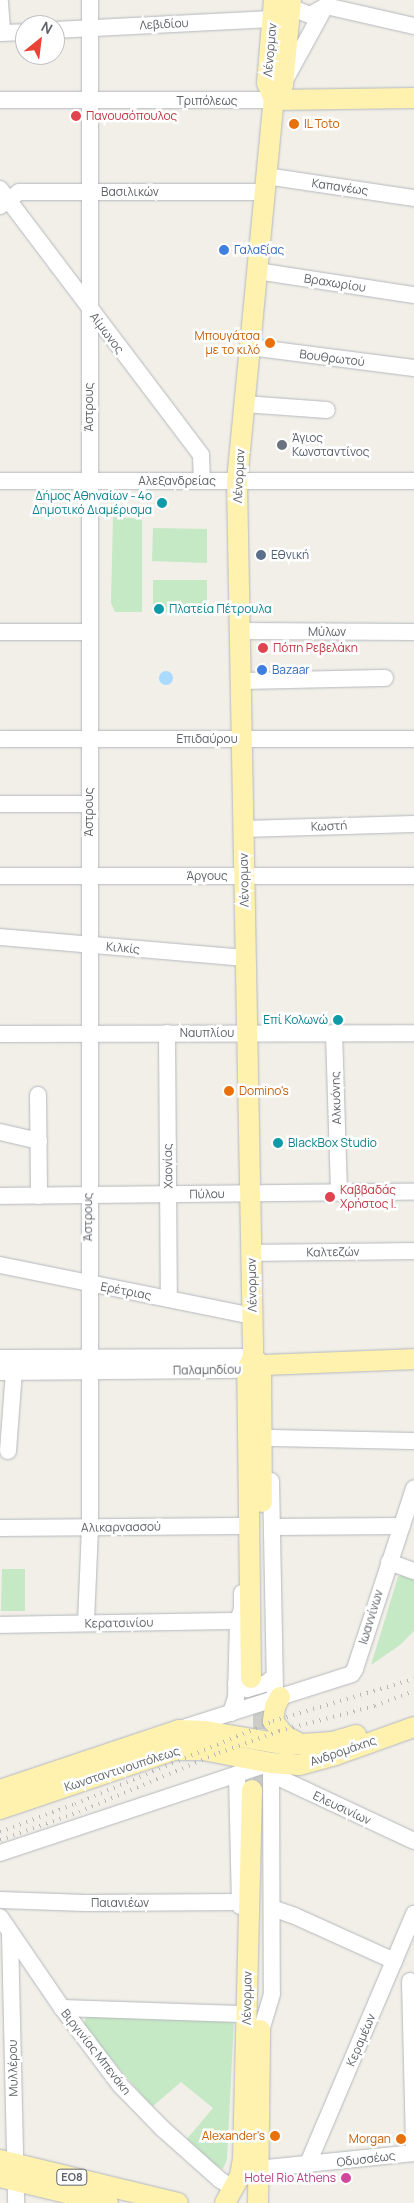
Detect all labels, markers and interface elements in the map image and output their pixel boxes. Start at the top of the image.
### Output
north arrow [15,15,65,65]
street label: Λεβιδίου [139,16,189,32]
text: N [38,17,56,38]
street label: Λένορμαν [260,22,280,78]
street label: Τριπόλεως [177,94,237,108]
place label: Πανουσόπουλος [86,109,177,123]
marker: Πανουσόπουλος [70,110,82,122]
place label: IL Toto [304,117,340,131]
marker: IL Toto [288,118,300,130]
street label: Καπανέως [311,176,369,198]
street label: Βασιλικών [101,185,159,199]
place label: Γαλαξίας [234,243,284,257]
marker: Γαλαξίας [218,244,230,256]
street label: Βραχωρίου [303,271,367,295]
street label: Αίμωνος [87,310,127,356]
place label: Μπουγάτσα με το κιλό [195,329,260,357]
marker: Μπουγάτσα με το κιλό [264,337,276,349]
street label: Βουθρωτού [299,347,365,369]
street label: Άστρους [82,383,96,431]
place label: Άγιος Κωνσταντίνος [292,431,370,459]
marker: Άγιος Κωνσταντίνος [276,439,288,451]
street label: Λένορμαν [230,449,248,503]
street label: Αλεξανδρείας [138,474,216,488]
place label: Δήμος Αθηναίων - 4ο Δημοτικό Διαμέρισμα [32,489,152,517]
marker: Δήμος Αθηναίων - 4ο Δημοτικό Διαμέρισμα [156,497,168,509]
place label: Εθνική [271,548,309,562]
marker: Εθνική [255,549,267,561]
place label: Πλατεία Πέτρουλα [169,602,272,616]
marker: Πλατεία Πέτρουλα [153,603,165,615]
street label: Μύλων [308,625,346,639]
place label: Πόπη Ρεβελάκη [273,641,358,655]
marker: Πόπη Ρεβελάκη [257,642,269,654]
place label: Bazaar [272,663,310,677]
marker: Bazaar [256,664,268,676]
street label: Επιδαύρου [176,732,238,746]
street label: Άστρους [82,788,96,836]
street label: Κωστή [311,818,347,834]
street label: Λένορμαν [236,853,252,907]
street label: Άργους [186,869,228,883]
street label: Κιλκίς [106,939,140,957]
place label: Επί Κολωνώ [263,1013,328,1027]
marker: Επί Κολωνώ [332,1014,344,1026]
street label: Ναυπλίου [180,1026,234,1040]
street label: Αλκυόνης [328,1071,344,1125]
place label: Domino's [239,1084,289,1098]
marker: Domino's [223,1085,235,1097]
place label: BlackBox Studio [288,1136,377,1150]
marker: BlackBox Studio [272,1137,284,1149]
street label: Χαονίας [160,1143,176,1189]
place label: Καββαδάς Χρήστος Ι. [340,1183,397,1211]
street label: Πύλου [189,1186,225,1202]
marker: Καββαδάς Χρήστος Ι. [324,1191,336,1203]
street label: Άστρους [81,1193,95,1241]
street label: Καλτεζών [306,1244,360,1260]
street label: Λένορμαν [244,1258,260,1312]
street label: Ερέτριας [99,1279,153,1303]
street label: Παλαμηδίου [173,1362,241,1378]
street label: Αλικαρνασσού [81,1519,161,1535]
street label: Ιωαννίνων [356,1588,386,1646]
street label: Κερατσινίου [85,1615,153,1631]
street label: Ανδρομάχης [308,1733,378,1769]
street label: Κωνσταντινουπόλεως [63,1744,181,1794]
street label: Ελευσινίων [311,1788,373,1828]
street label: Παιανιέων [91,1896,149,1910]
street label: Λένορμαν [239,1971,255,2025]
street label: Βιργινίας Μπενάκη [58,2006,134,2098]
street label: Κεραμέων [343,2011,379,2069]
street label: Μυλλέρου [5,2039,21,2097]
place label: Alexander's [202,2129,265,2143]
marker: Alexander's [269,2130,281,2142]
place label: Morgan [349,2132,391,2146]
marker: Morgan [395,2133,407,2145]
street label: Οδυσσέως [336,2148,396,2170]
road number: ΕΟ8 [56,2168,88,2186]
place label: Hotel Rio Athens [244,2171,336,2185]
marker: Hotel Rio Athens [340,2172,352,2184]

